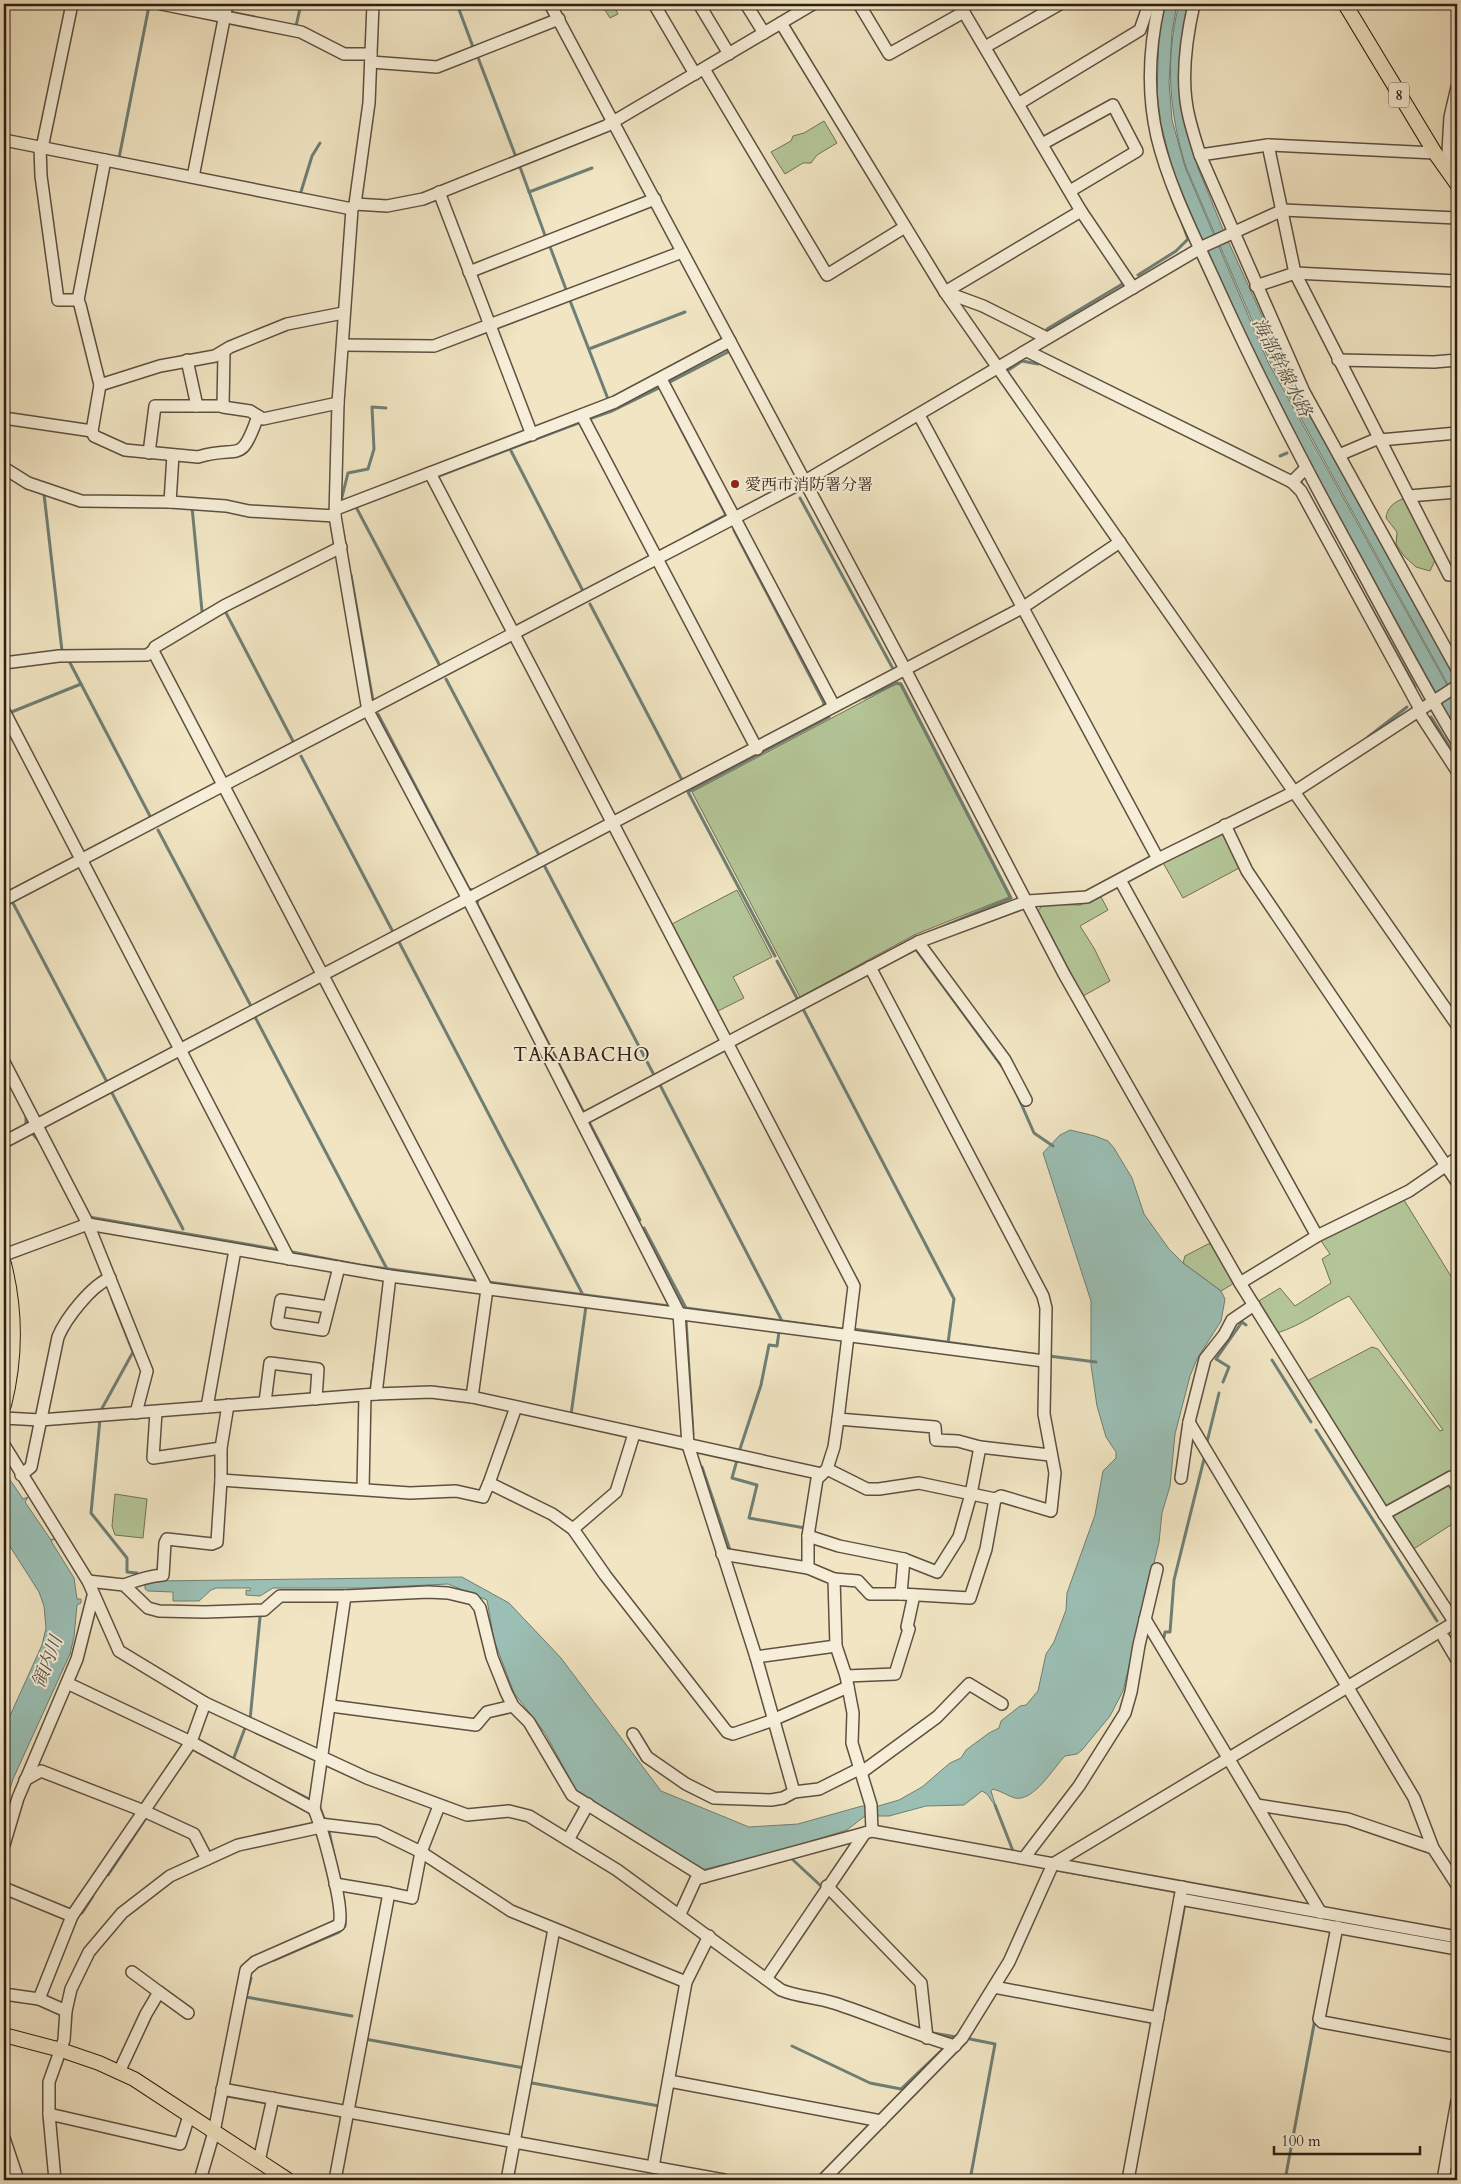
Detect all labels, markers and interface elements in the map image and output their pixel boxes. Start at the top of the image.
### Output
road number: 8 [1389,82,1409,108]
water label: 海部幹線水路 [1246,313,1318,423]
place label: 愛西市消防署分署 [745,474,873,496]
marker: 愛西市消防署分署 [729,478,741,490]
district label: TAKABACHO [513,1042,651,1068]
water label: 領内川 [26,1631,70,1692]
scale bar [1274,2124,1420,2156]
text: 100 m [1281,2131,1321,2151]

